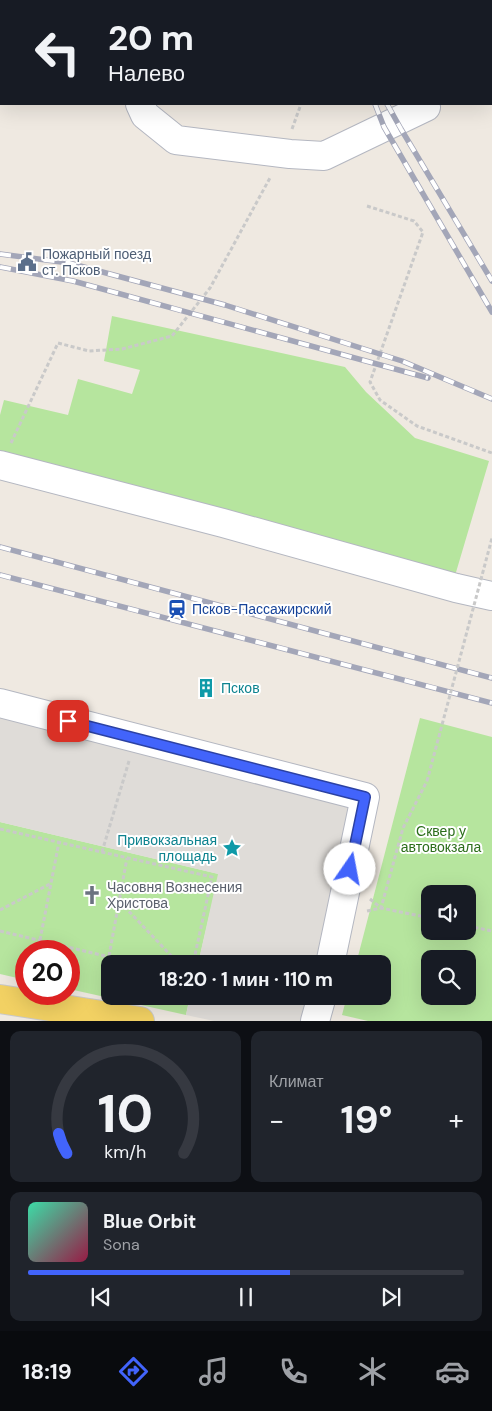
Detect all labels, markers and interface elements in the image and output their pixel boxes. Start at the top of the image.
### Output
text: 20 m [108,15,194,61]
icon: left [25,20,90,85]
text: Налево [108,59,185,88]
place label: Пожарный поезд ст. Псков [42,245,151,279]
public building icon: Пожарный поезд ст. Псков [16,251,38,273]
station icon: Псков-Пассажирский [166,598,188,620]
place label: Псков-Пассажирский [192,600,332,618]
building icon: Псков [195,677,217,699]
place label: Псков [221,679,260,697]
pin [47,700,89,742]
icon: arrive [54,707,82,735]
park label: Сквер у автовокзала [401,822,481,856]
place label: Привокзальная площадь [117,831,217,865]
place icon: Привокзальная площадь [221,837,243,859]
position arrow [323,842,375,894]
place label: Часовня Вознесения Христова [107,878,242,912]
church icon: Часовня Вознесения Христова [81,884,103,906]
map controls [421,885,476,1005]
button: sound [421,885,476,940]
speed limit sign: 20 [15,940,80,1005]
button: search [421,950,476,1005]
text: 18:20 · 1 мин · 110 m [159,967,333,992]
text: Климат [269,1071,323,1092]
text: 10 [98,1080,153,1148]
text: 19° [341,1095,392,1145]
text: − [269,1102,284,1139]
text: + [449,1102,464,1139]
text: km/h [104,1140,147,1164]
text: Blue Orbit [103,1209,196,1234]
text: Sona [103,1234,140,1255]
icon: previous [87,1283,115,1311]
icon: pause [232,1283,260,1311]
icon: next [377,1283,405,1311]
icon: directions [116,1354,151,1389]
icon: music [196,1354,231,1389]
icon: phone [276,1354,311,1389]
icon: climate [355,1354,390,1389]
icon: car [435,1354,470,1389]
text: 18:19 [22,1357,72,1386]

